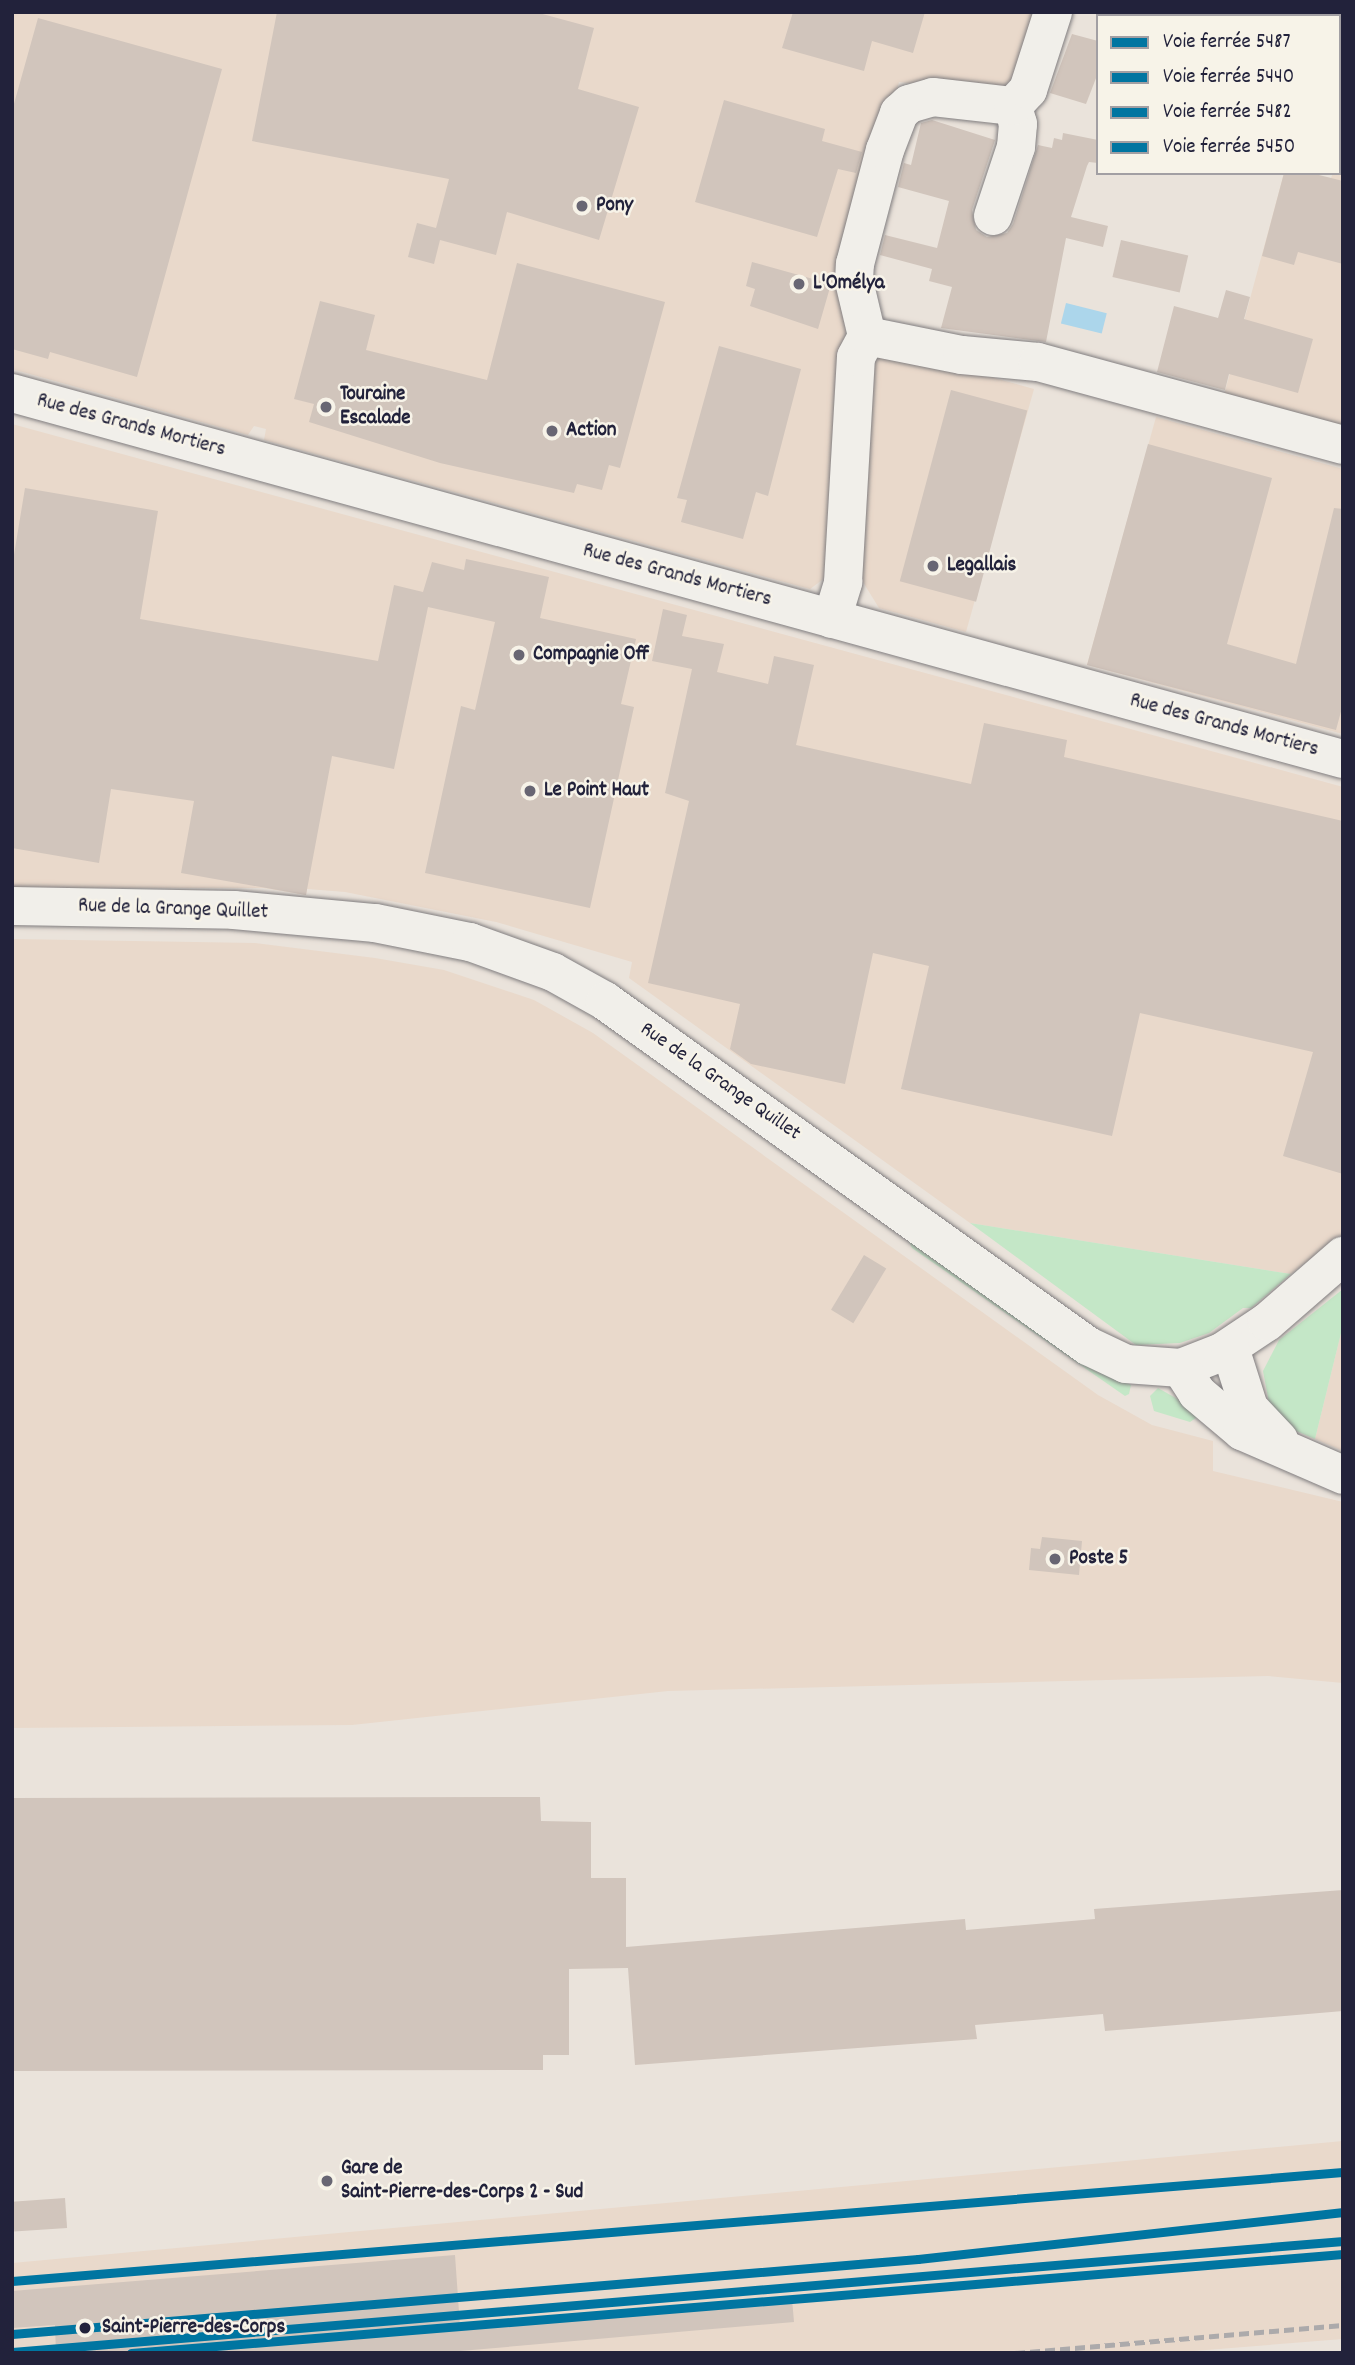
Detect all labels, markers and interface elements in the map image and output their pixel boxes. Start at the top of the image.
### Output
legend [1096,14,1341,175]
text: Voie ferrée 5487 [1163,28,1291,58]
text: Voie ferrée 5440 [1163,63,1294,93]
text: Voie ferrée 5482 [1163,98,1292,128]
text: Voie ferrée 5450 [1163,133,1295,163]
place label: Pony [596,193,633,219]
marker: Pony [574,198,590,214]
place label: L'Omélya [813,271,885,297]
marker: L'Omélya [791,276,807,292]
place label: Touraine Escalade [340,382,411,432]
street label: Rue des Grands Mortiers [34,389,228,463]
marker: Touraine Escalade [318,399,334,415]
place label: Action [566,418,617,444]
marker: Action [544,423,560,439]
street label: Rue des Grands Mortiers [580,539,774,613]
place label: Legallais [947,553,1016,579]
marker: Legallais [925,558,941,574]
place label: Compagnie Off [533,642,650,668]
marker: Compagnie Off [511,647,527,663]
street label: Rue des Grands Mortiers [1127,689,1321,763]
place label: Le Point Haut [544,778,649,804]
marker: Le Point Haut [522,783,538,799]
street label: Rue de la Grange Quillet [78,894,268,926]
street label: Rue de la Grange Quillet [635,1017,805,1147]
place label: Poste 5 [1069,1546,1128,1572]
marker: Poste 5 [1047,1551,1063,1567]
place label: Gare de Saint-Pierre-des-Corps 2 - Sud [341,2156,583,2206]
marker: Gare de Saint-Pierre-des-Corps 2 - Sud [319,2173,335,2189]
place label: Saint-Pierre-des-Corps [102,2315,285,2341]
marker: Saint-Pierre-des-Corps [74,2317,96,2339]

